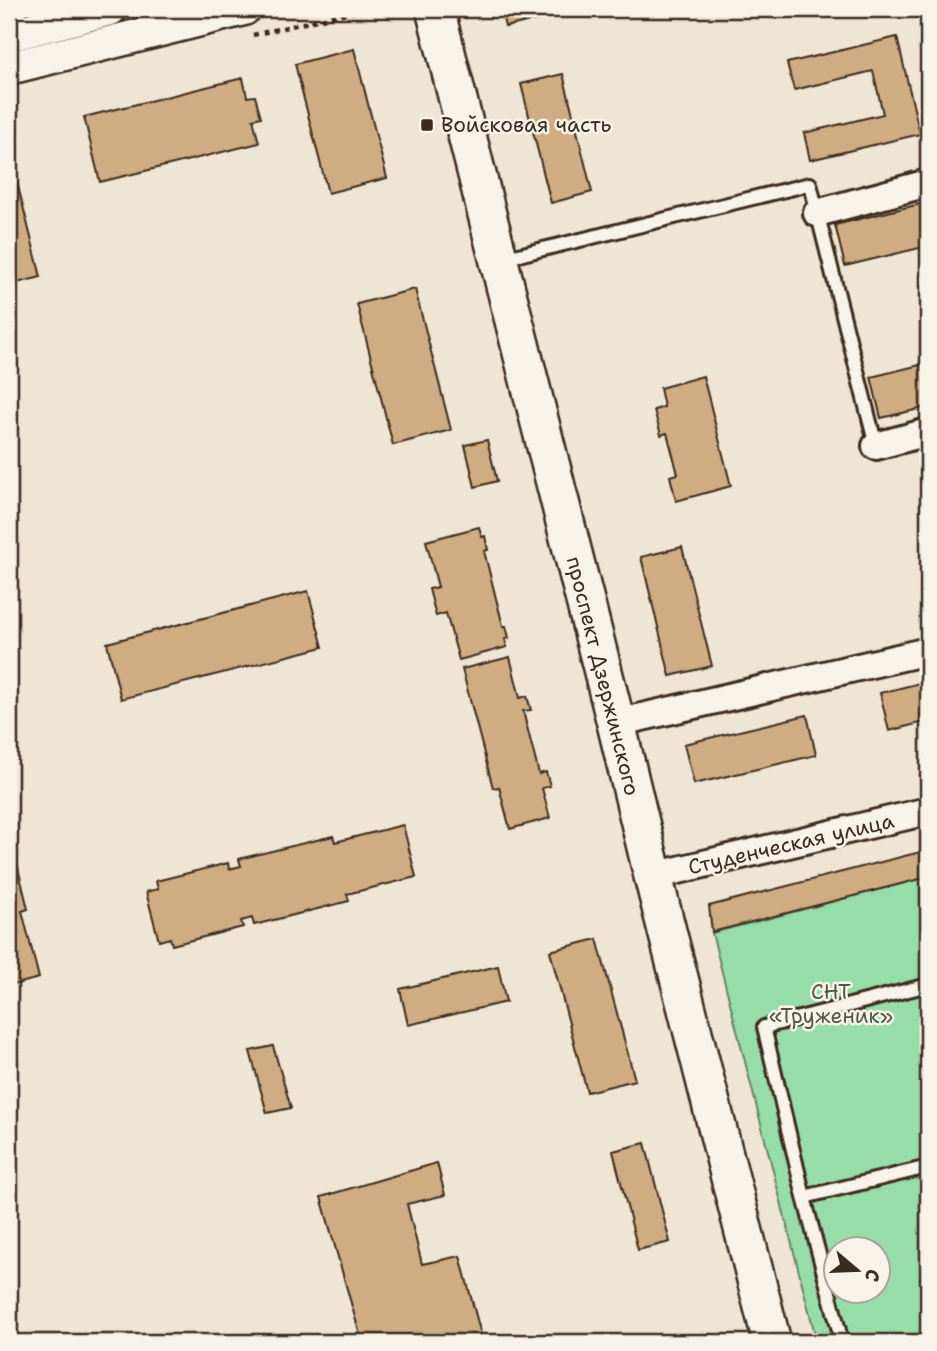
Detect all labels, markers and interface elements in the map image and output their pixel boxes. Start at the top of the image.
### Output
place label: Войсковая часть [441,111,611,139]
marker: Войсковая часть [419,117,435,133]
street label: проспект Дзержинского [560,553,646,799]
street label: Студенческая улица [685,807,897,881]
park label: СНТ «Труженик» [769,978,893,1030]
north arrow [822,1236,892,1306]
text: С [859,1266,886,1285]

